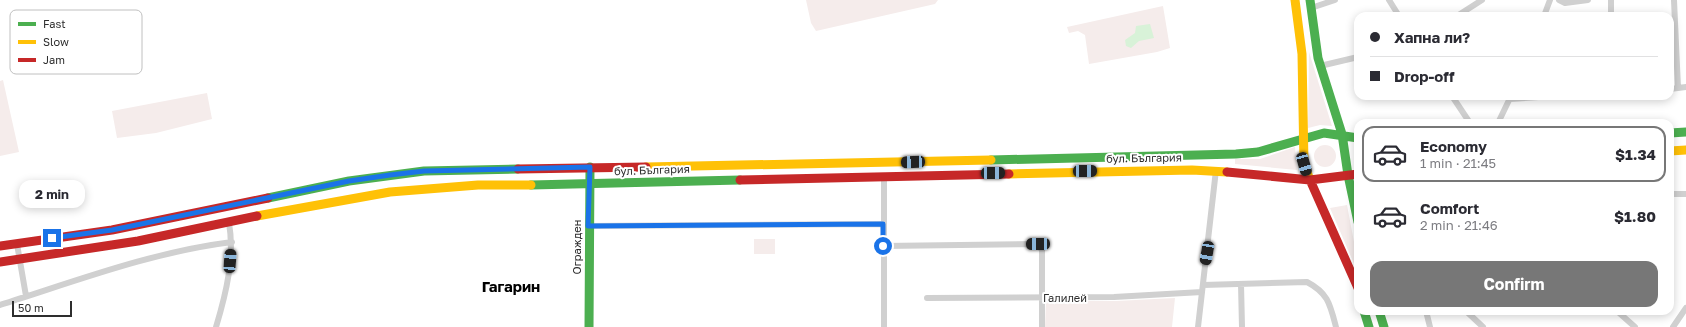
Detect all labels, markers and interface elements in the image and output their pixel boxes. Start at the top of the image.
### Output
legend [10,10,142,74]
text: Fast [43,17,66,30]
text: Хапна ли? [1394,28,1470,46]
text: Slow [43,35,69,48]
text: Jam [43,53,65,66]
text: Drop-off [1394,67,1454,85]
icon: car [1372,136,1408,172]
text: Economy [1420,137,1487,155]
text: $1.34 [1615,145,1656,163]
street label: бул. България [1106,150,1182,165]
car [1295,151,1313,177]
text: 1 min · 21:45 [1420,155,1496,171]
car [901,156,925,168]
street label: бул. България [614,162,690,177]
car [1073,165,1097,177]
car [981,167,1005,179]
callout: 2 min [19,180,85,208]
text: 2 min [35,186,69,202]
icon: car [1372,198,1408,234]
text: Comfort [1420,199,1479,217]
text: $1.80 [1614,207,1656,225]
text: 2 min · 21:46 [1420,217,1498,233]
street label: Огражден [570,220,583,274]
route end [43,229,61,247]
route start [874,237,892,255]
car [1026,238,1050,250]
car [1199,240,1215,266]
car [223,249,237,273]
button: Confirm [1370,261,1658,307]
district label: Гагарин [482,277,540,295]
street label: Галилей [1043,291,1087,304]
scale bar [12,299,72,318]
text: 50 m [18,301,44,314]

